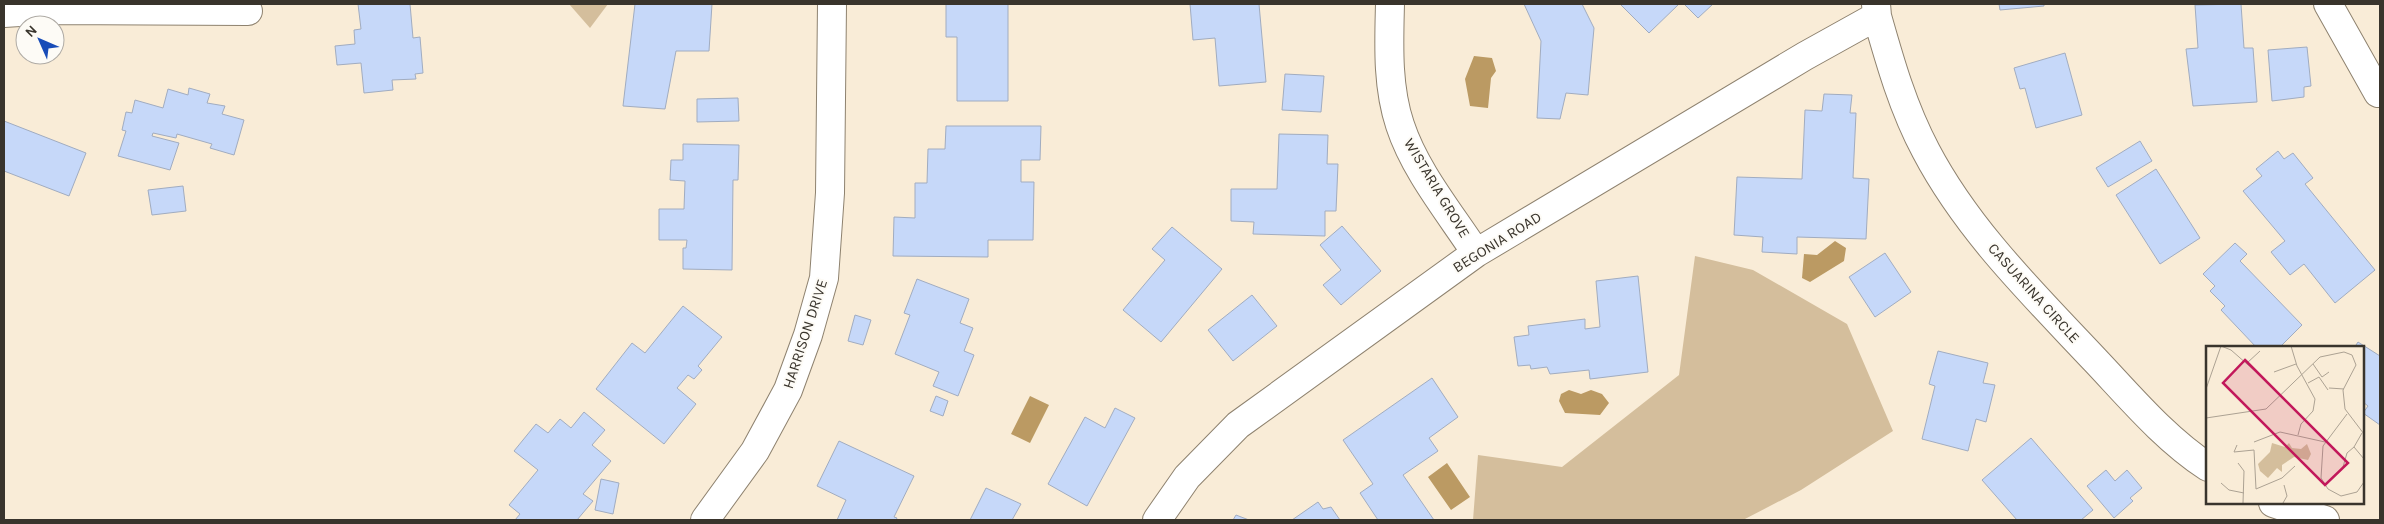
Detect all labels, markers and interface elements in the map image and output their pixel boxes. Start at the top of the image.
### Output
north arrow [15,15,65,65]
text: N [22,22,41,41]
street label: WISTARIA GROVE [1400,135,1474,241]
street label: BEGONIA ROAD [1449,208,1545,276]
street label: CASUARINA CIRCLE [1984,239,2084,347]
street label: HARRISON DRIVE [779,277,831,391]
inset map [2206,346,2364,504]

